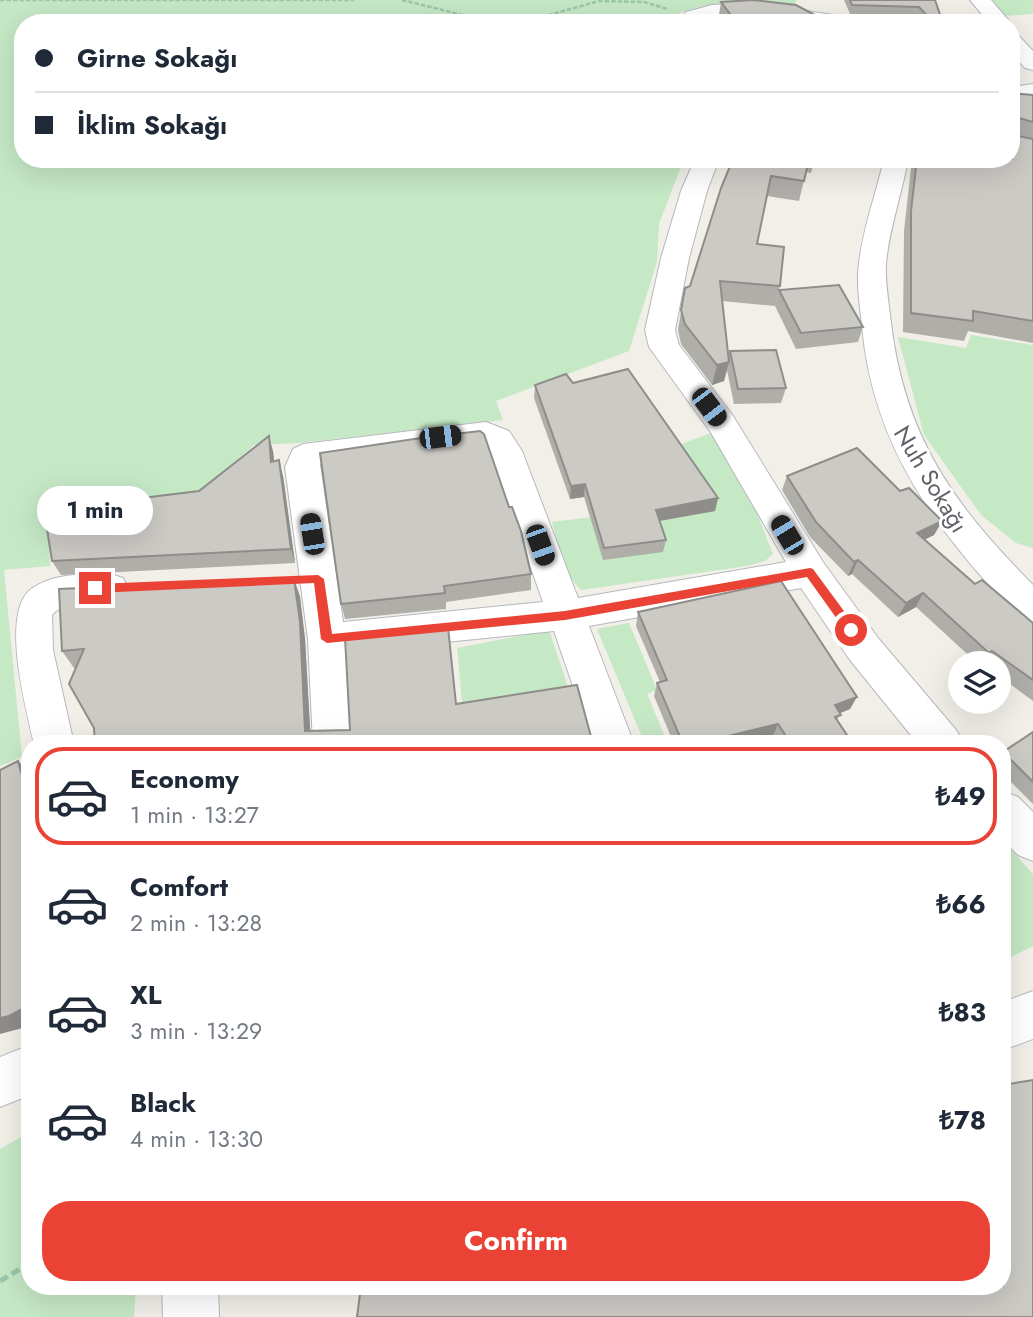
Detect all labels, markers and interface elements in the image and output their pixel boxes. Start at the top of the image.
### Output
text: Girne Sokağı [77,39,237,77]
text: İklim Sokağı [77,106,227,144]
car [688,384,731,430]
street label: Nuh Sokağı [885,419,977,539]
car [418,424,463,450]
callout: 1 min [37,486,153,536]
text: 1 min [66,493,124,527]
car [299,512,326,556]
car [768,512,807,558]
car [523,522,558,568]
route end [79,572,111,604]
route start [835,614,867,646]
map controls [948,651,1011,714]
button: layers [948,651,1011,714]
text: Economy [130,760,239,798]
icon: car [46,765,109,828]
text: ₺49 [936,777,986,815]
text: 1 min · 13:27 [130,798,259,832]
text: Comfort [130,868,228,906]
icon: car [46,873,109,936]
text: ₺66 [936,885,986,923]
text: 2 min · 13:28 [130,906,262,940]
text: XL [130,976,162,1014]
icon: car [46,981,109,1044]
text: ₺83 [939,993,986,1031]
text: 3 min · 13:29 [130,1014,262,1048]
text: Black [130,1084,196,1122]
icon: car [46,1089,109,1152]
text: ₺78 [939,1101,986,1139]
text: 4 min · 13:30 [130,1122,263,1156]
button: Confirm [42,1201,990,1281]

